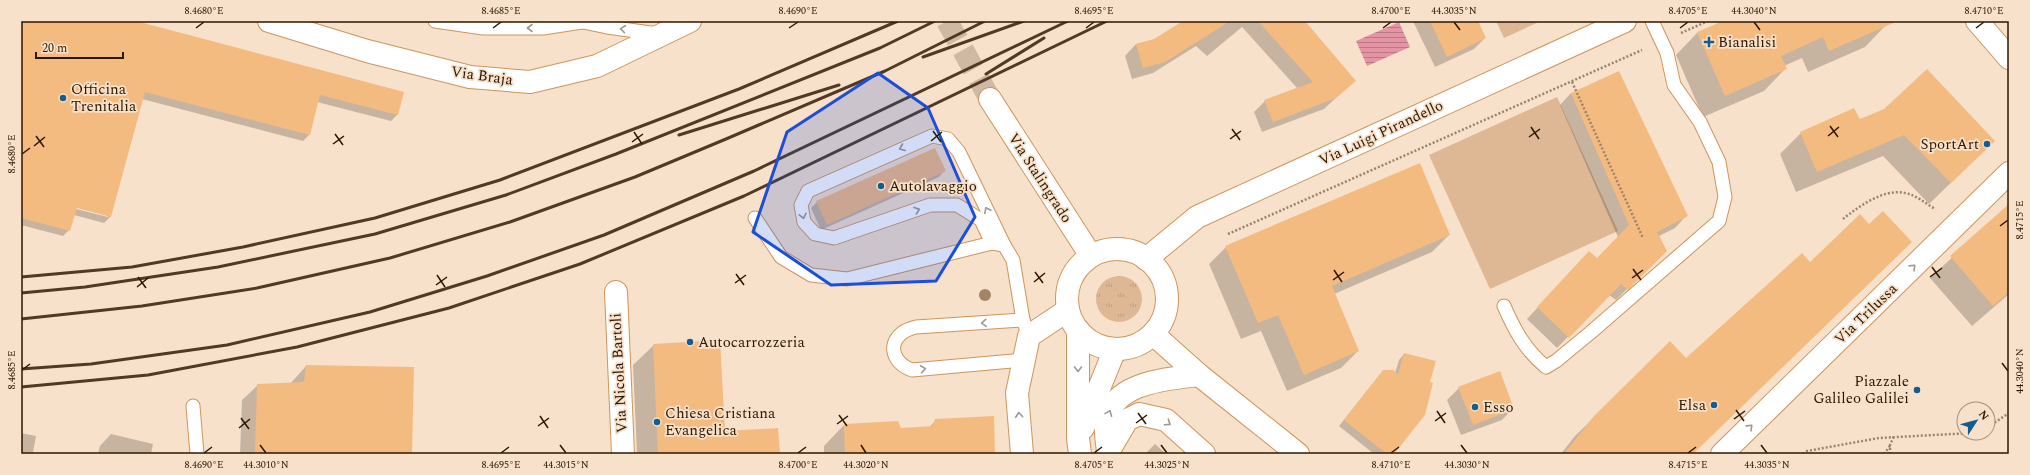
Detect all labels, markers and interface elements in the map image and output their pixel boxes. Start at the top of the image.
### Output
text: 8.4680°E [184,3,224,19]
text: 8.4685°E [481,3,521,19]
text: 8.4690°E [778,3,818,19]
text: 8.4695°E [1074,3,1114,19]
text: 8.4700°E [1371,3,1411,19]
text: 44.3035°N [1431,3,1477,19]
text: 8.4705°E [1668,3,1708,19]
text: 44.3040°N [1731,3,1777,19]
text: 8.4710°E [1964,3,2004,19]
one-way arrow [527,24,533,32]
one-way arrow [620,25,627,34]
place label: Bianalisi [1718,31,1776,54]
scale bar [36,34,123,60]
marker: Bianalisi [1703,36,1715,48]
text: 20 m [42,39,67,58]
street label: Via Braja [450,60,515,92]
place label: Officina Trenitalia [71,78,137,118]
marker: Officina Trenitalia [58,93,68,103]
street label: Via Luigi Pirandello [1315,94,1447,172]
street label: Via Stalingrado [1002,128,1078,228]
place label: SportArt [1921,133,1979,156]
text: 8.4680°E [4,134,20,174]
marker: SportArt [1982,139,1992,149]
one-way arrow [899,144,906,152]
place label: Autolavaggio [889,175,977,198]
marker: Autolavaggio [876,181,886,191]
text: 8.4715°E [2012,200,2028,240]
one-way arrow [914,206,921,214]
one-way arrow [984,207,991,214]
one-way arrow [799,212,807,219]
one-way arrow [1908,264,1916,272]
street label: Via Trilussa [1829,277,1903,350]
street label: Via Nicola Bartoli [604,312,634,434]
one-way arrow [981,318,987,327]
place label: Autocarrozzeria [698,331,805,354]
marker: Autocarrozzeria [685,337,695,347]
text: 44.3040°N [2012,348,2028,394]
text: 8.4685°E [4,350,20,390]
one-way arrow [920,365,926,374]
one-way arrow [1074,366,1082,372]
place label: Piazzale Galileo Galilei [1813,370,1909,410]
marker: Piazzale Galileo Galilei [1912,385,1922,395]
place label: Elsa [1678,394,1707,417]
place label: Esso [1483,396,1514,419]
marker: Elsa [1709,400,1719,410]
north arrow [1956,401,1996,441]
place label: Chiesa Cristiana Evangelica [665,402,776,442]
marker: Esso [1470,402,1480,412]
text: N [1974,407,1993,424]
one-way arrow [1105,410,1113,417]
one-way arrow [1014,412,1023,418]
marker: Chiesa Cristiana Evangelica [652,417,662,427]
one-way arrow [1164,418,1171,425]
one-way arrow [1745,424,1753,432]
text: 8.4690°E [184,457,224,473]
text: 44.3010°N [243,457,289,473]
text: 8.4695°E [481,457,521,473]
text: 44.3015°N [543,457,589,473]
text: 8.4700°E [778,457,818,473]
text: 44.3020°N [843,457,889,473]
text: 8.4705°E [1074,457,1114,473]
text: 44.3025°N [1144,457,1190,473]
text: 8.4710°E [1371,457,1411,473]
text: 44.3030°N [1444,457,1490,473]
text: 8.4715°E [1668,457,1708,473]
text: 44.3035°N [1744,457,1790,473]

